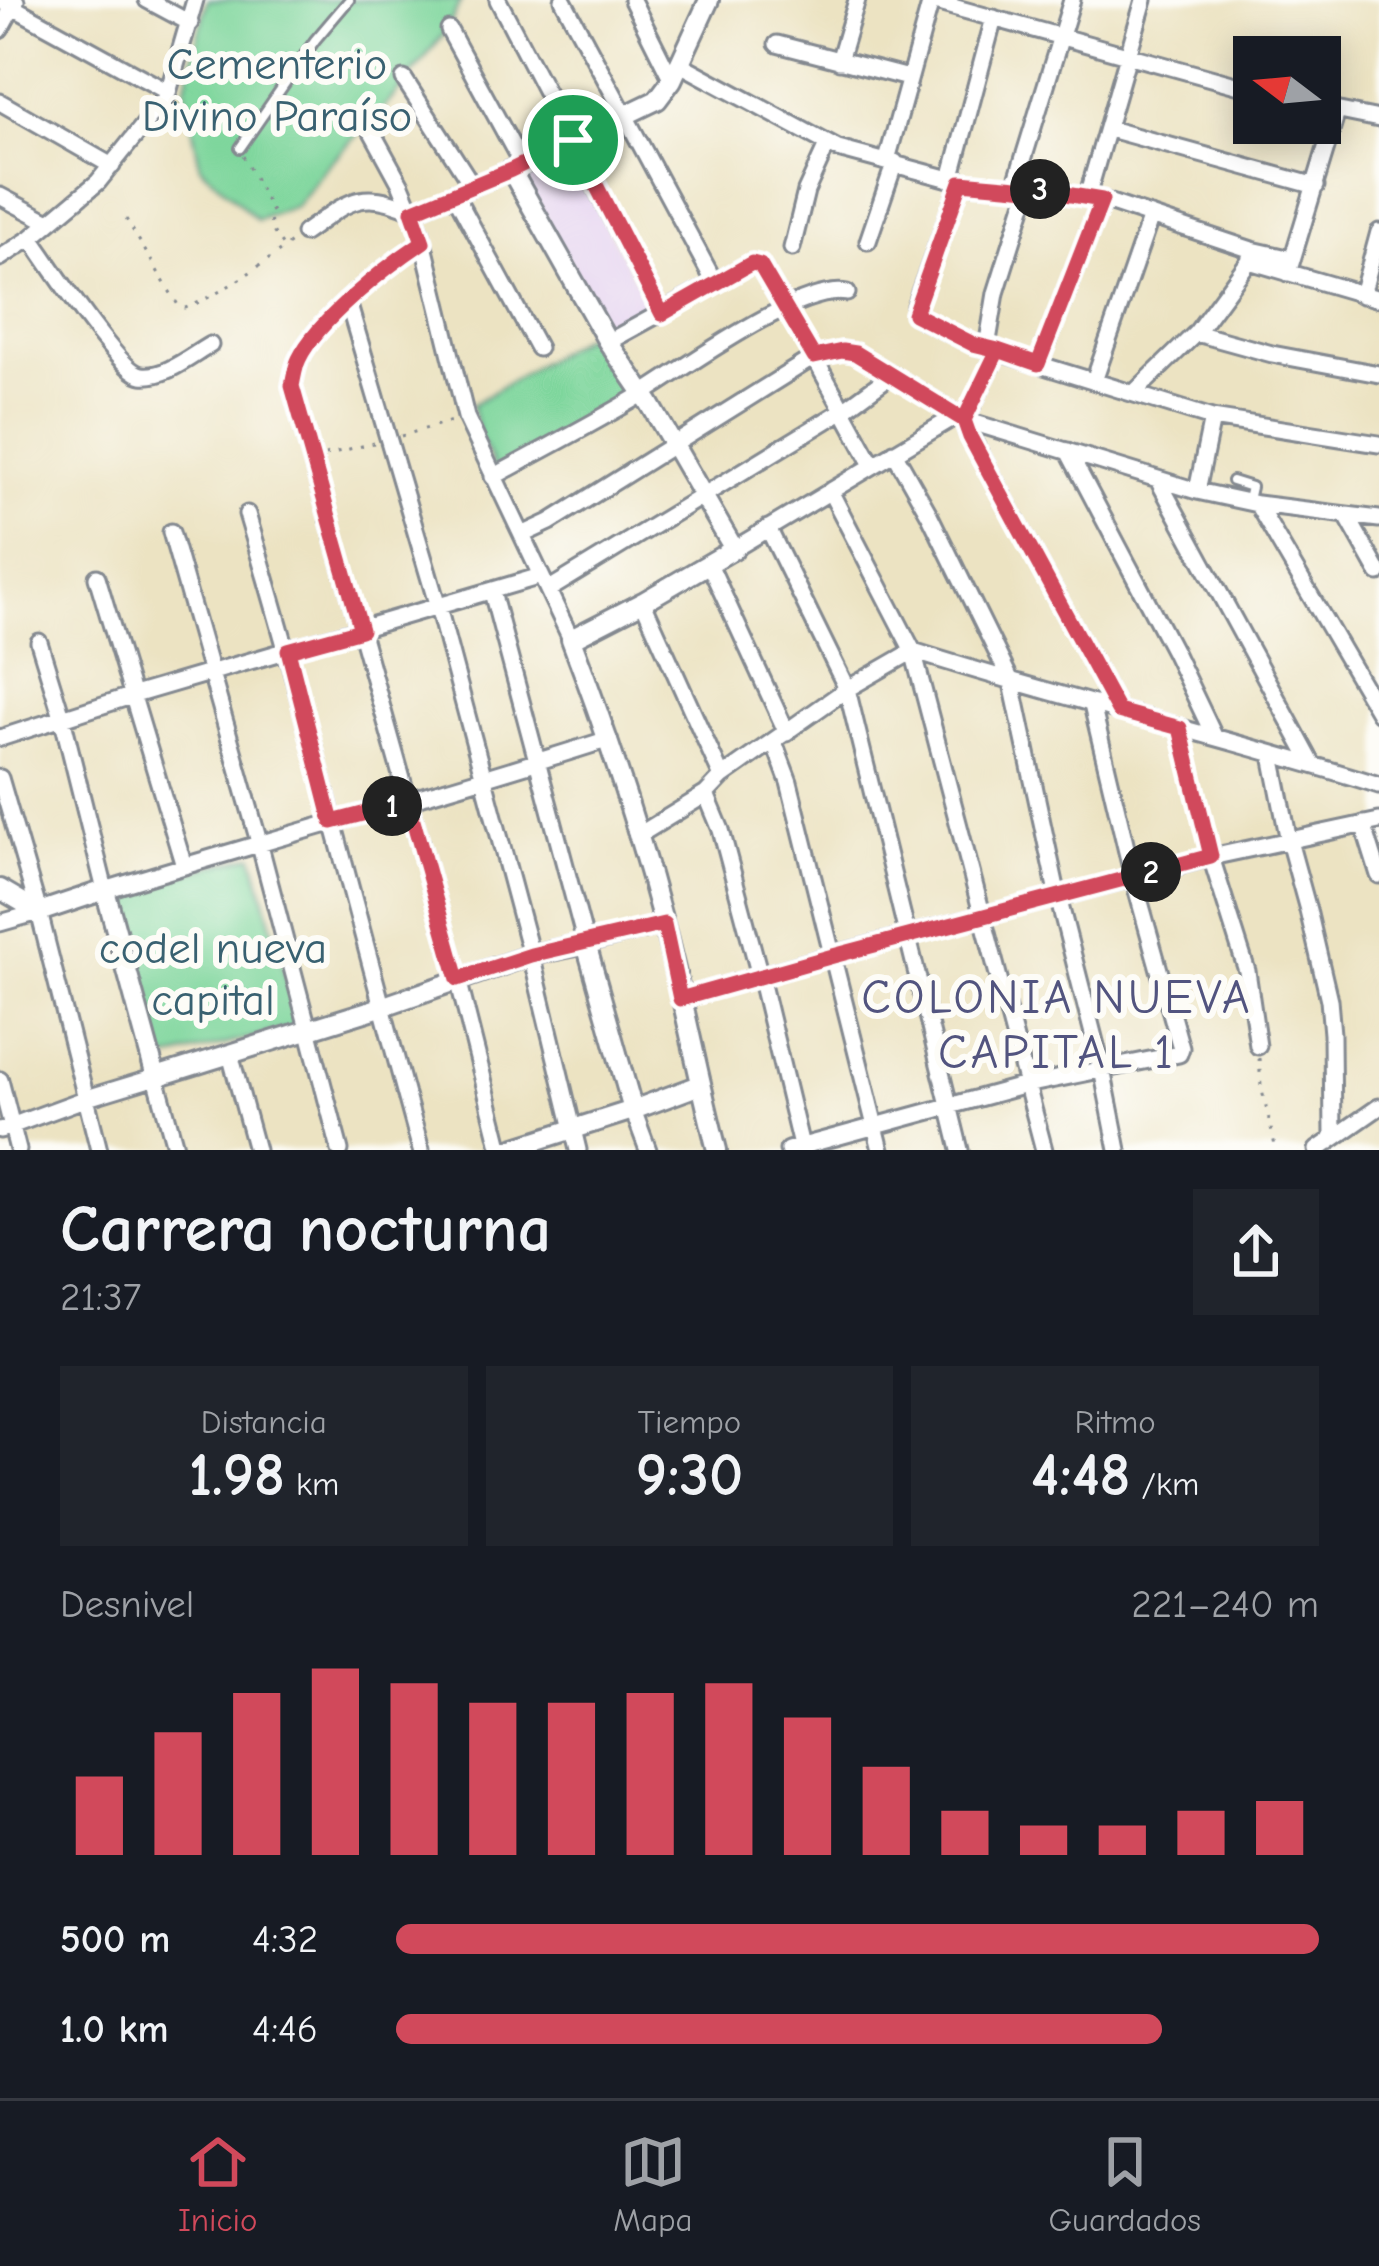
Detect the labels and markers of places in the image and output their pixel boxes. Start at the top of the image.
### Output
pin [522,89,624,191]
pin: 3 [1010,159,1070,219]
pin: 1 [362,776,422,836]
pin: 2 [1121,842,1181,902]

